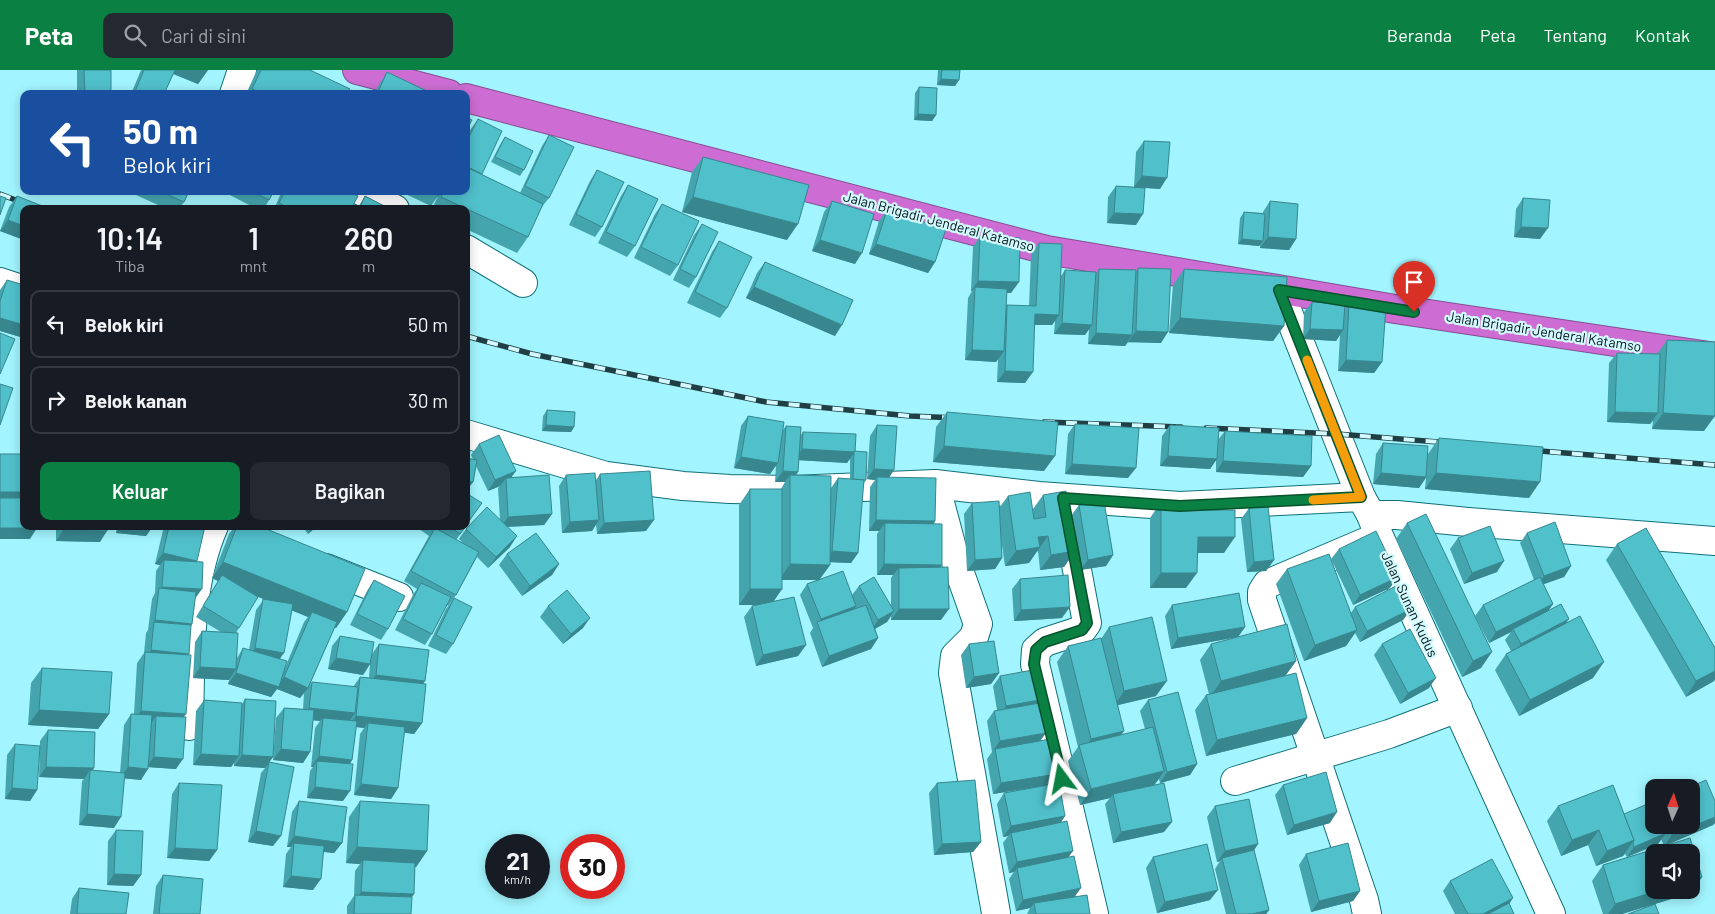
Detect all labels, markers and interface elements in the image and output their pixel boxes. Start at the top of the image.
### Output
search box [103,13,453,58]
text: Peta [25,21,73,50]
icon: search [121,21,149,49]
text: Cari di sini [161,24,246,47]
text: Beranda [1387,24,1452,46]
text: Peta [1480,24,1516,46]
text: Tentang [1544,24,1607,46]
text: Kontak [1635,24,1690,46]
text: 50 m [123,109,198,151]
icon: left [40,110,105,175]
text: Belok kiri [123,151,211,177]
street label: Jalan Brigadir Jenderal Katamso [841,187,1037,255]
text: 10:14 [97,220,163,256]
text: 1 [248,220,259,256]
text: 260 [344,220,393,256]
text: Tiba [115,256,145,275]
text: mnt [240,256,267,275]
text: m [362,256,375,275]
pin [1393,261,1435,312]
icon: arrive [1400,268,1428,296]
street label: Jalan Brigadir Jenderal Katamso [1445,307,1643,355]
icon: left [42,310,70,338]
text: Belok kiri [85,313,163,336]
text: 50 m [408,313,448,336]
icon: right [42,386,70,414]
text: Belok kanan [85,389,187,412]
text: 30 m [408,389,448,412]
button: Keluar [40,462,240,520]
button: Bagikan [250,462,450,520]
street label: Jalan Sunan Kudus [1378,548,1442,660]
position arrow [1035,752,1087,804]
north arrow [1645,779,1700,834]
map controls [1645,779,1700,899]
speed limit sign: 30 [560,834,625,899]
button: sound [1645,844,1700,899]
text: 21 [506,845,529,875]
text: km/h [504,872,531,886]

